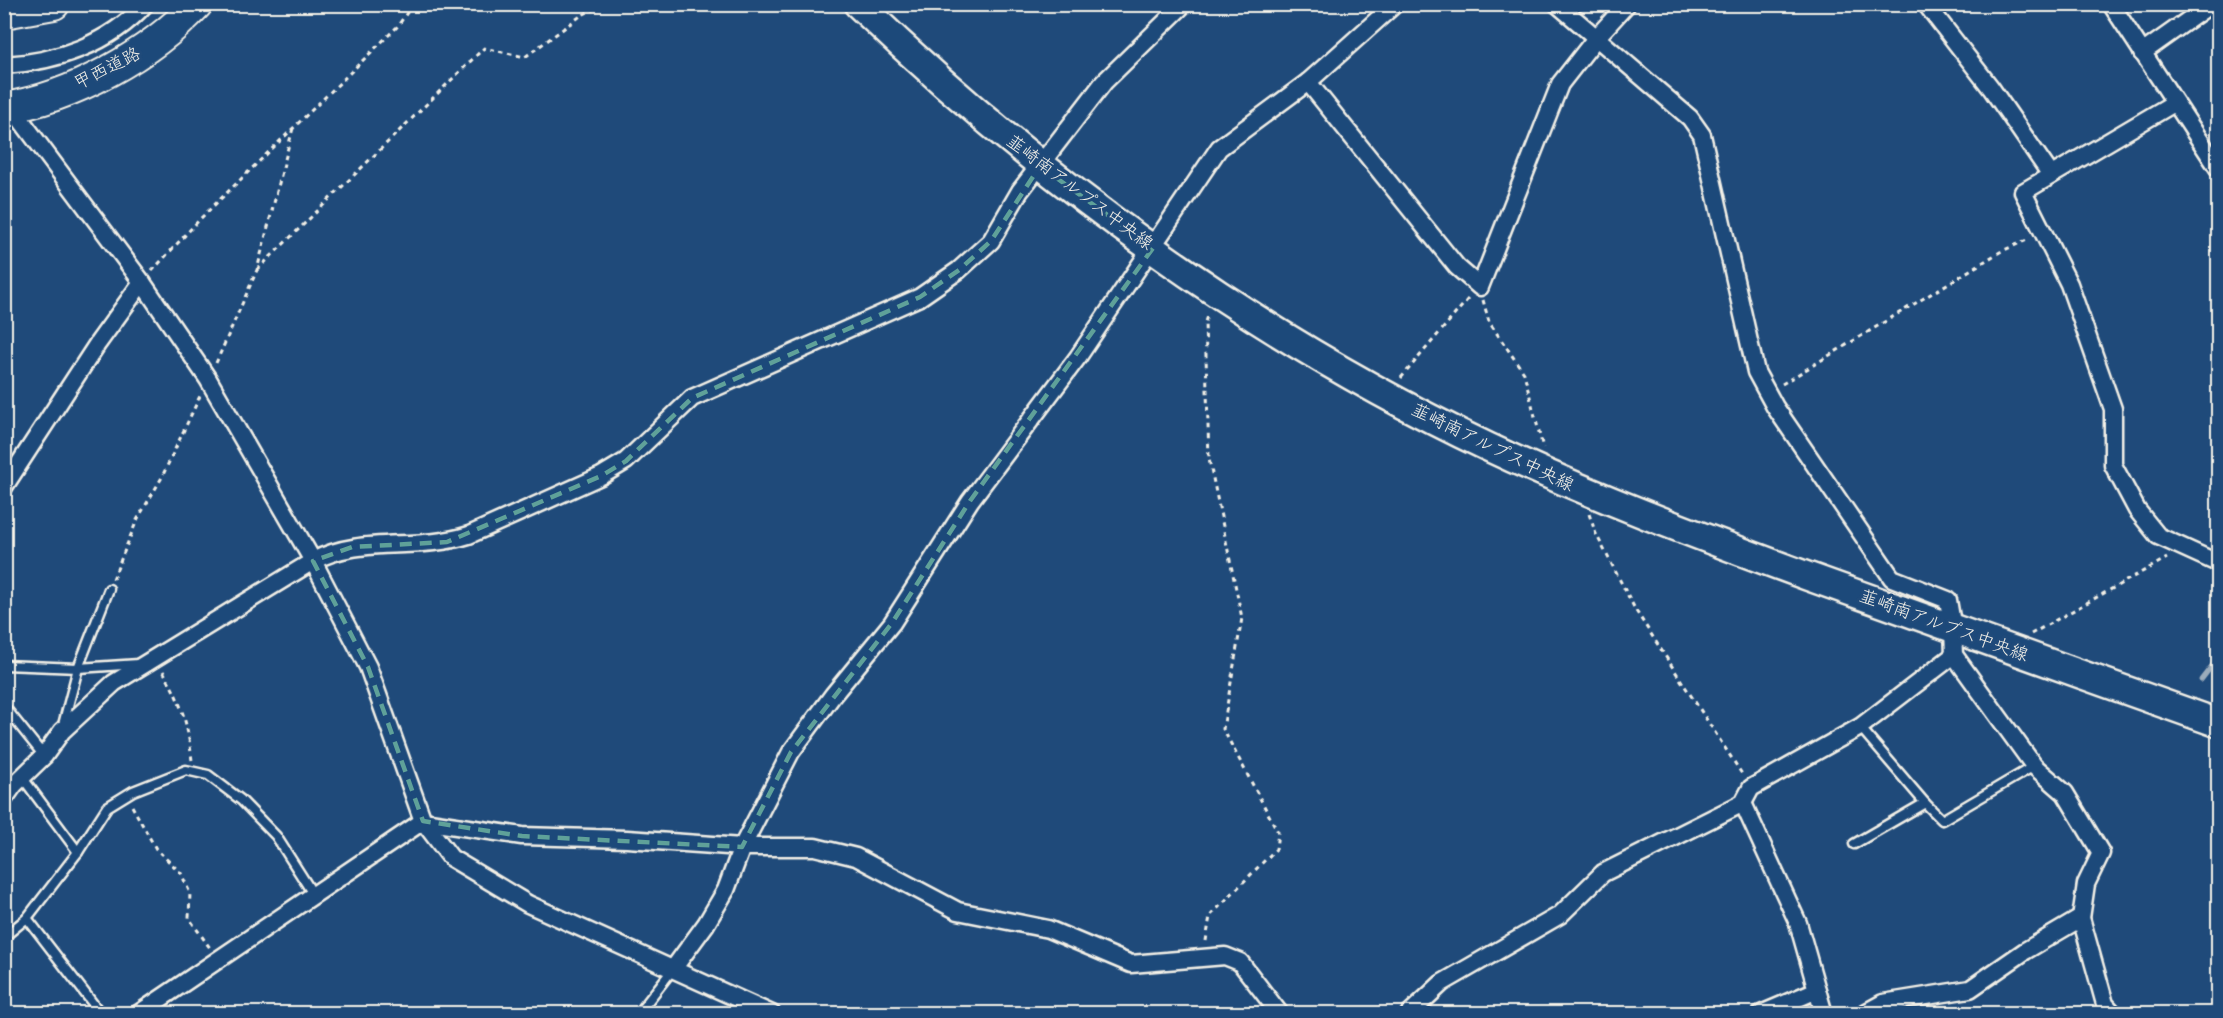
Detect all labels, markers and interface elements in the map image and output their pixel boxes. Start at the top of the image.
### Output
street label: 甲西道路 [69,41,145,95]
street label: 韮崎南アルプス中央線 [1002,129,1158,255]
street label: 韮崎南アルプス中央線 [1408,397,1578,497]
street label: 韮崎南アルプス中央線 [1856,583,2032,667]

